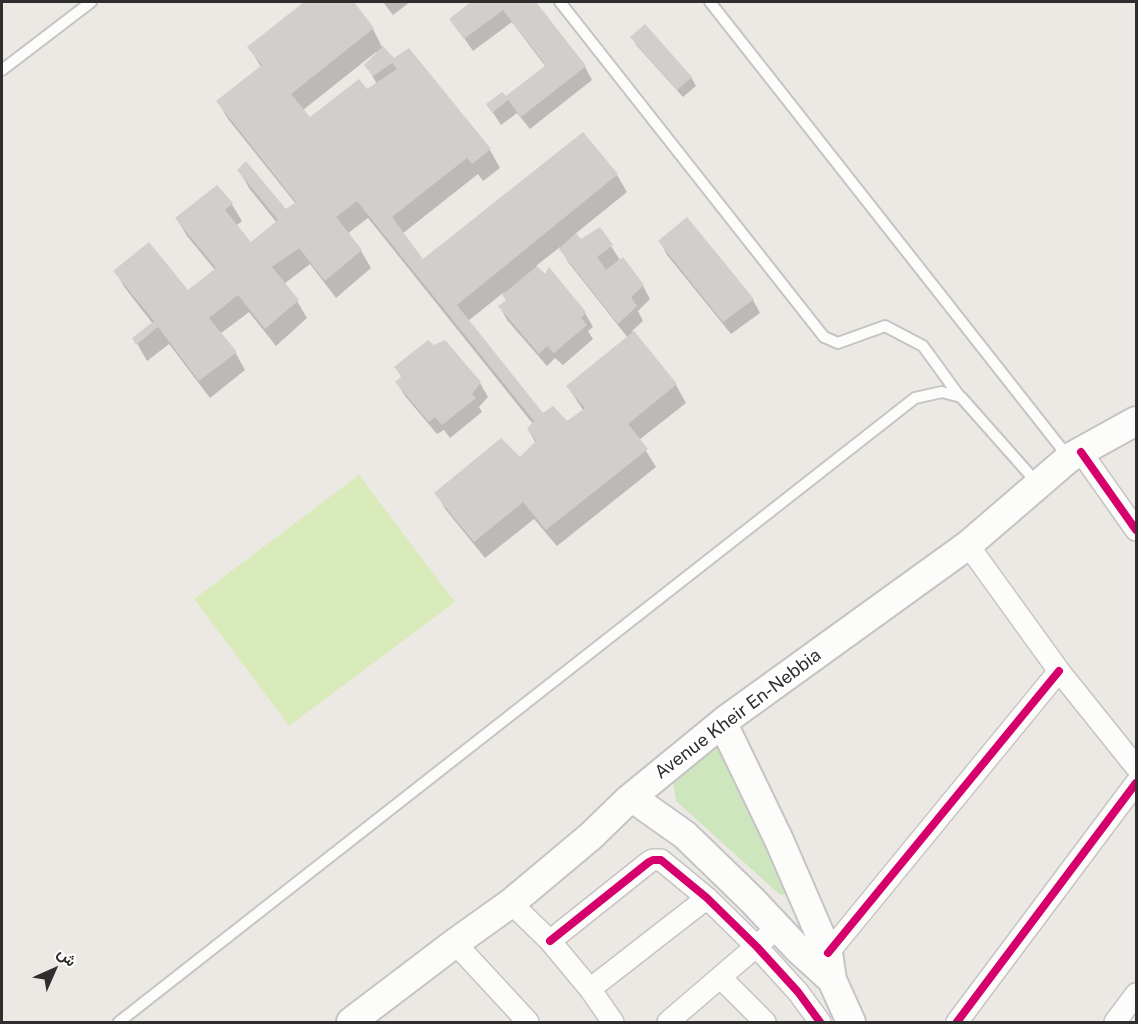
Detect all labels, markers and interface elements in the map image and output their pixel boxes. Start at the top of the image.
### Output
street label: Avenue Kheir En-Nebbia [651,644,825,784]
north arrow [24,940,84,1000]
text: ش [54,943,81,970]

